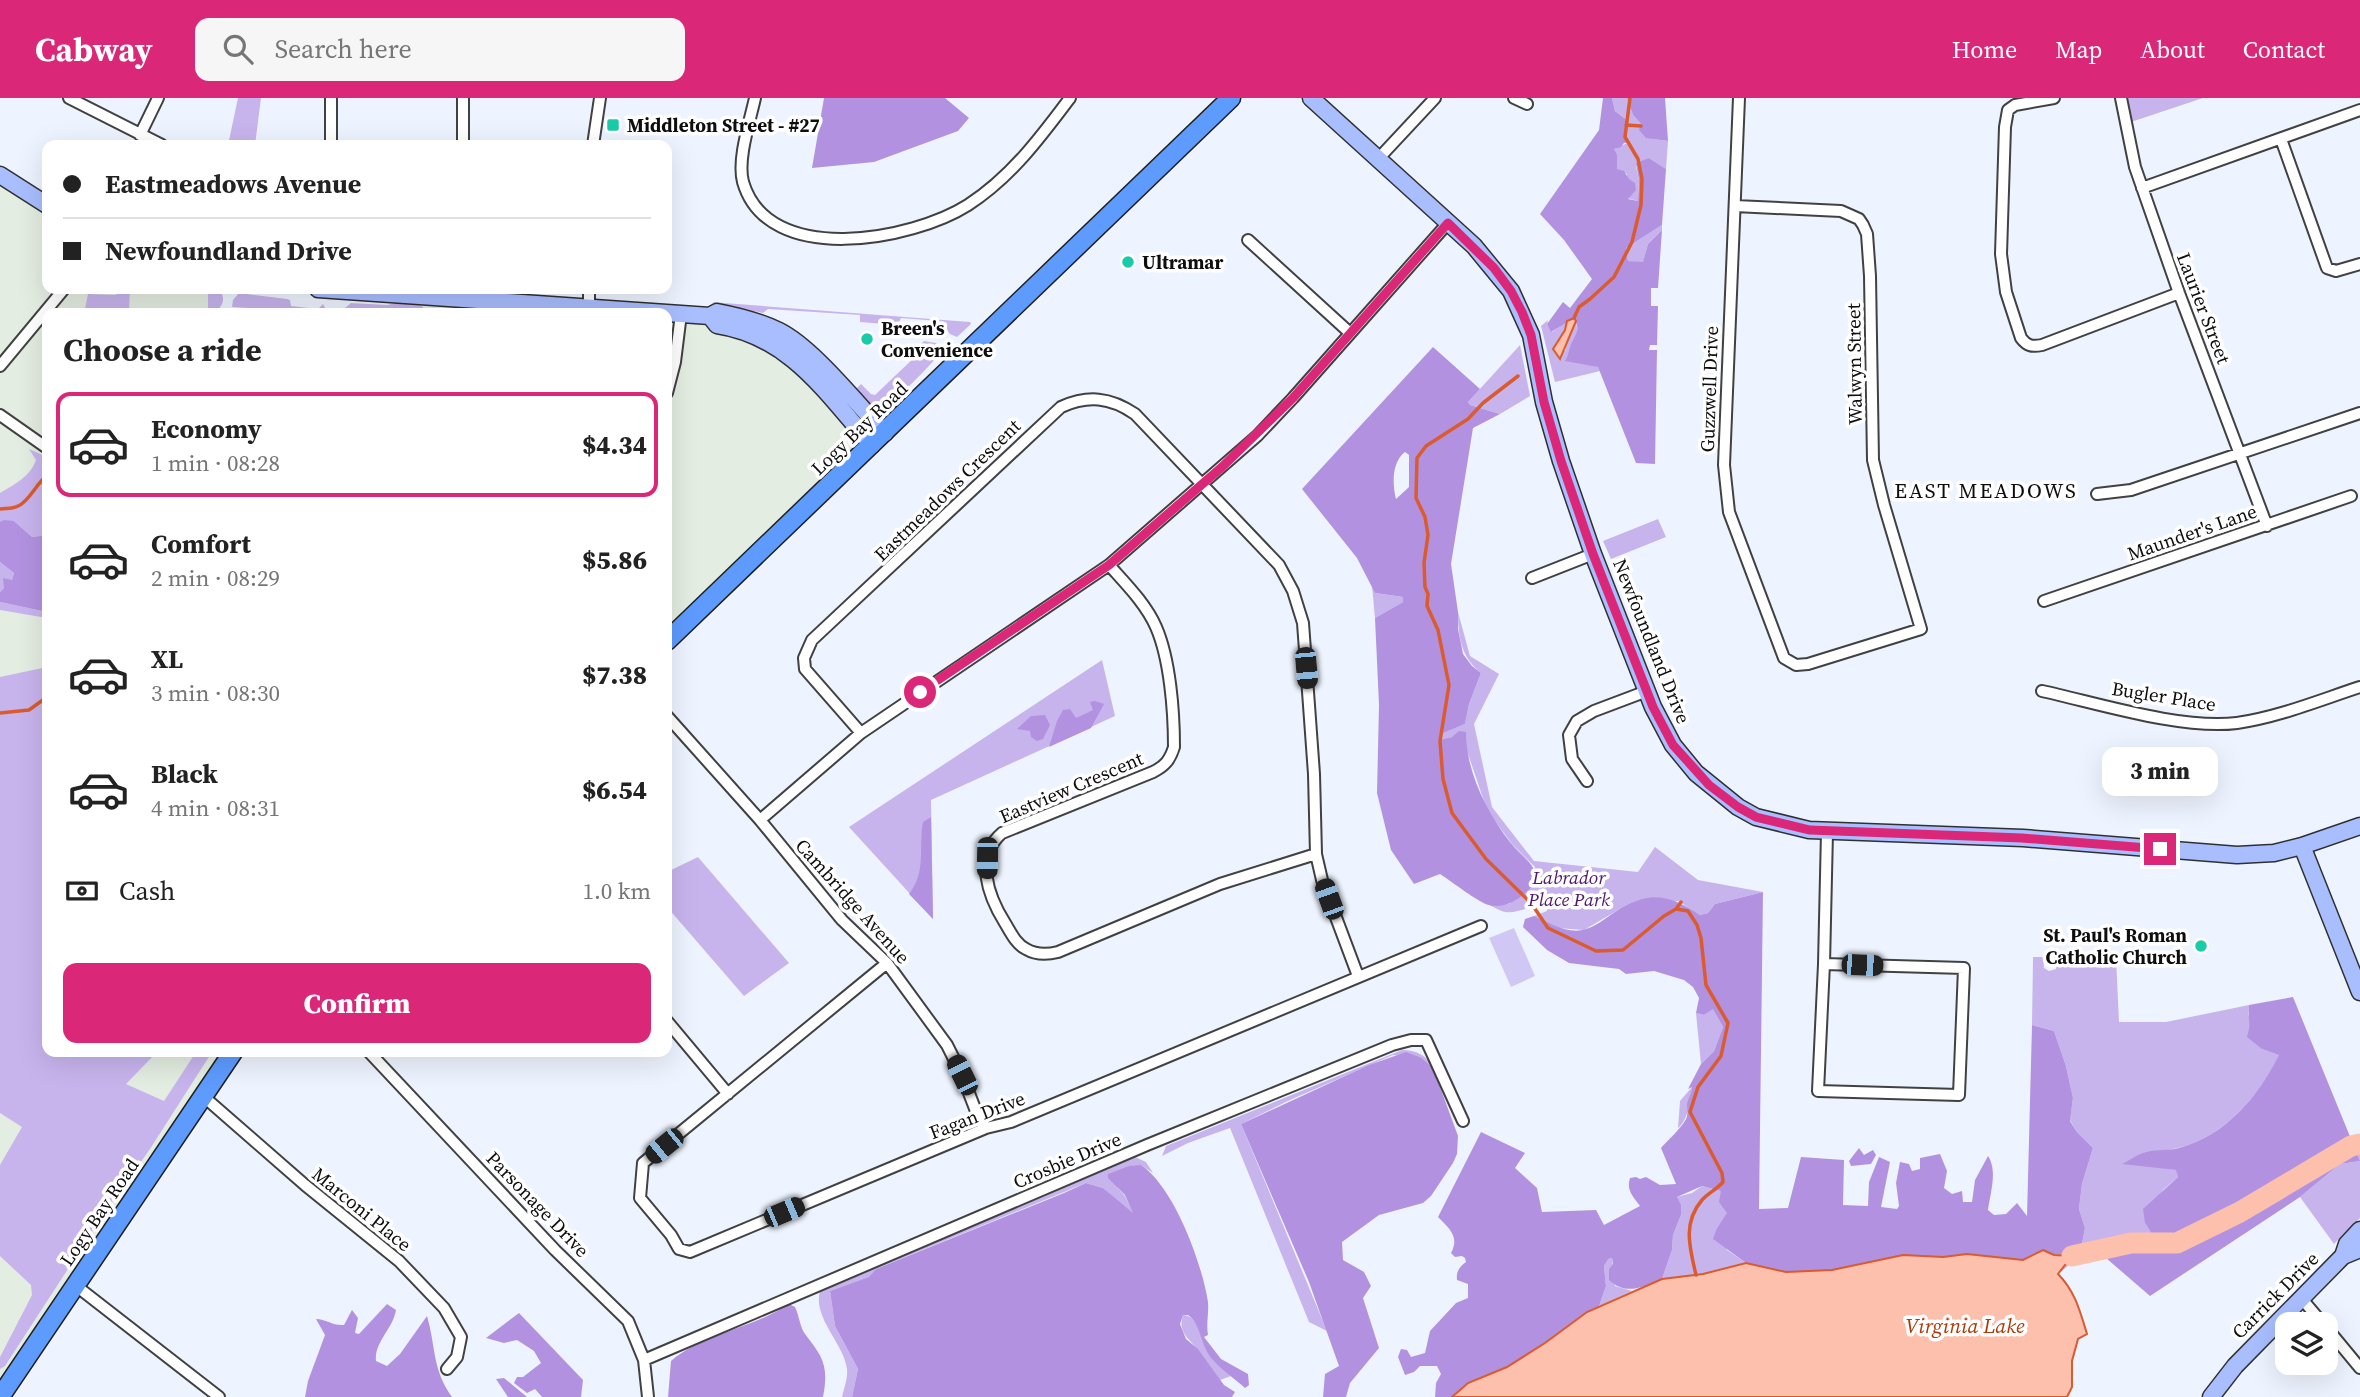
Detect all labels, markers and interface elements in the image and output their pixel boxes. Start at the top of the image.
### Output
search box [195,18,685,81]
text: Cabway [35,27,153,72]
icon: search [219,30,257,68]
text: Search here [275,31,412,67]
text: Home [1952,33,2017,66]
text: Map [2055,33,2102,66]
text: About [2140,33,2205,66]
text: Contact [2243,33,2325,66]
place label: Middleton Street - #27 [627,112,820,138]
marker: Middleton Street - #27 [605,117,621,133]
text: Eastmeadows Avenue [105,166,361,202]
text: Newfoundland Drive [105,233,352,269]
place label: Ultramar [1142,249,1223,275]
street label: Laurier Street [2171,249,2237,368]
marker: Ultramar [1120,254,1136,270]
street label: Walwyn Street [1840,302,1868,425]
place label: Breen's Convenience [881,315,993,363]
street label: Guzzwell Drive [1694,325,1724,453]
text: Choose a ride [63,328,262,372]
marker: Breen's Convenience [859,331,875,347]
street label: Logy Bay Road [805,375,913,481]
text: Economy [151,411,262,447]
icon: car [67,413,130,476]
street label: Eastmeadows Crescent [868,413,1027,567]
text: $4.34 [582,427,647,463]
text: 1 min · 08:28 [151,447,280,479]
district label: EAST MEADOWS [1894,476,2078,505]
street label: Maunder's Lane [2124,498,2260,566]
text: Comfort [151,526,251,562]
icon: car [67,528,130,591]
text: $5.86 [582,542,647,578]
street label: Newfoundland Drive [1607,555,1697,727]
text: 2 min · 08:29 [151,562,280,594]
text: XL [151,641,183,677]
icon: car [67,643,130,706]
car [1294,646,1319,690]
text: $7.38 [582,657,647,693]
street label: Bugler Place [2110,675,2218,717]
route start [904,676,936,708]
text: 3 min · 08:30 [151,677,280,709]
street label: Eastview Crescent [995,745,1148,829]
callout: 3 min [2102,748,2218,796]
text: 3 min [2130,755,2190,787]
text: Black [151,756,218,792]
icon: car [67,758,130,821]
text: $6.54 [582,772,647,808]
text: 4 min · 08:31 [151,792,280,824]
street label: Cambridge Avenue [790,833,916,969]
route end [2144,833,2176,865]
car [977,837,998,879]
park label: Labrador Place Park [1527,864,1610,912]
icon: cash [63,872,101,910]
text: Cash [119,873,175,909]
text: 1.0 km [582,875,651,907]
car [1312,876,1347,922]
place label: St. Paul's Roman Catholic Church [2043,922,2187,970]
marker: St. Paul's Roman Catholic Church [2193,938,2209,954]
car [1841,954,1884,976]
button: Confirm [63,963,651,1043]
car [944,1052,981,1098]
street label: Fagan Drive [925,1085,1029,1145]
car [642,1125,687,1167]
street label: Crosbie Drive [1009,1126,1125,1194]
street label: Parsonage Drive [481,1145,595,1263]
street label: Logy Bay Road [53,1153,145,1271]
street label: Marconi Place [307,1161,417,1257]
car [761,1194,808,1230]
street label: Carrick Drive [2226,1246,2324,1344]
water label: Virginia Lake [1906,1311,2025,1340]
map controls [2275,1312,2338,1375]
button: layers [2275,1312,2338,1375]

